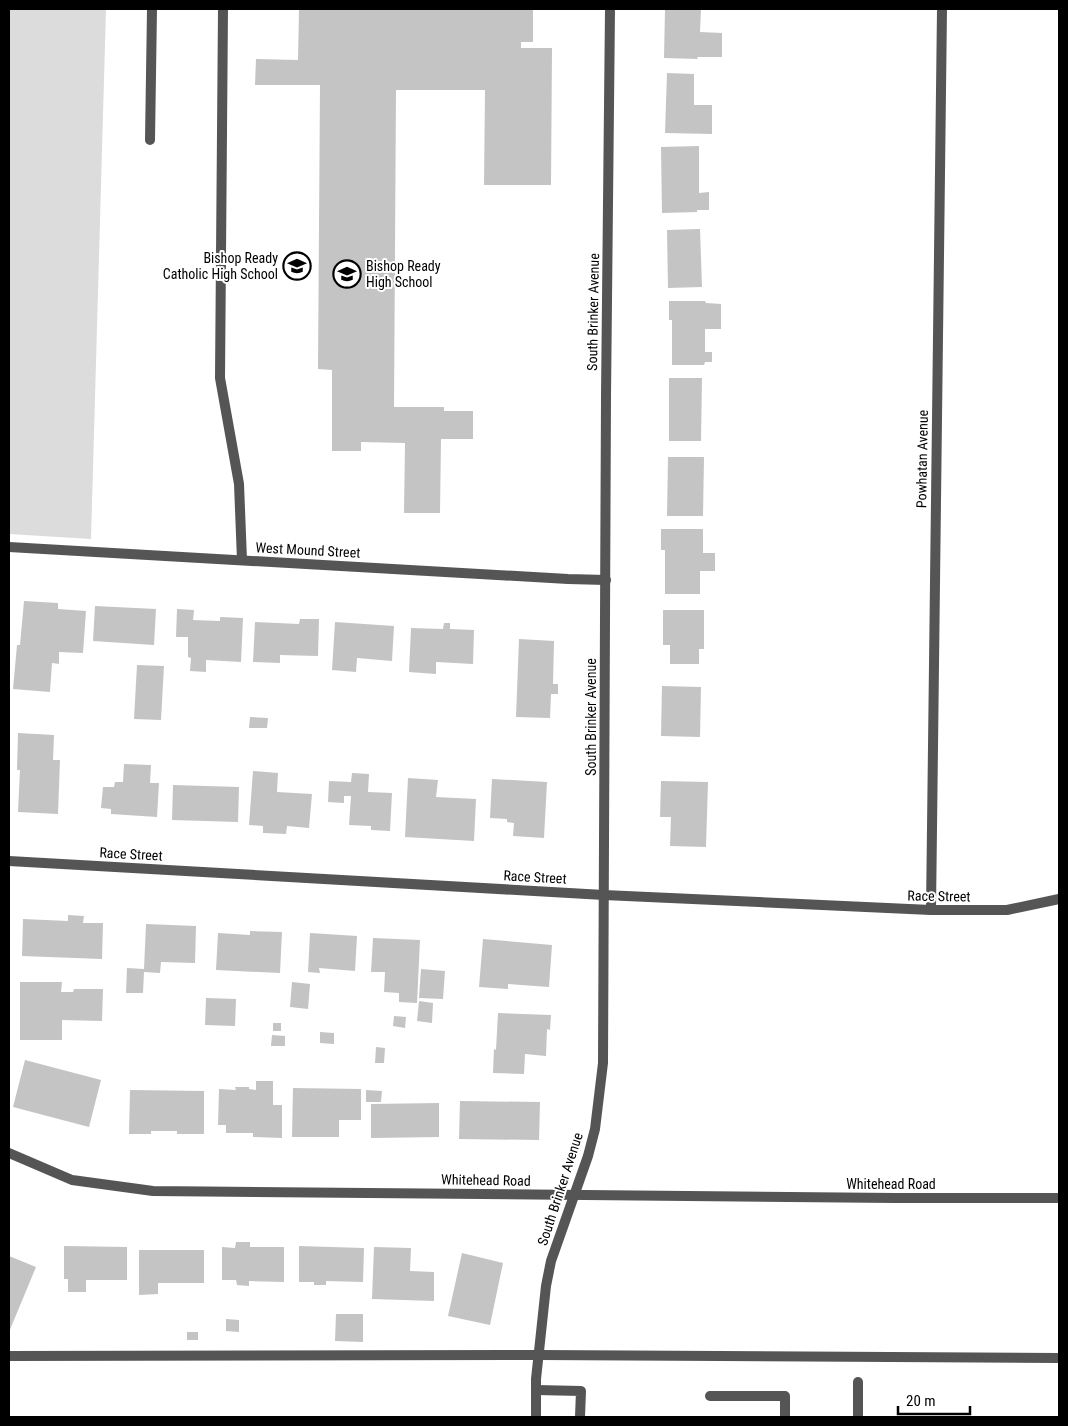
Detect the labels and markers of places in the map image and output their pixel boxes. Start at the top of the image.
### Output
place label: Bishop Ready Catholic High School [163,250,278,282]
school or university icon: Bishop Ready Catholic High School [282,251,312,281]
place label: Bishop Ready High School [366,258,441,290]
school or university icon: Bishop Ready High School [332,259,362,289]

